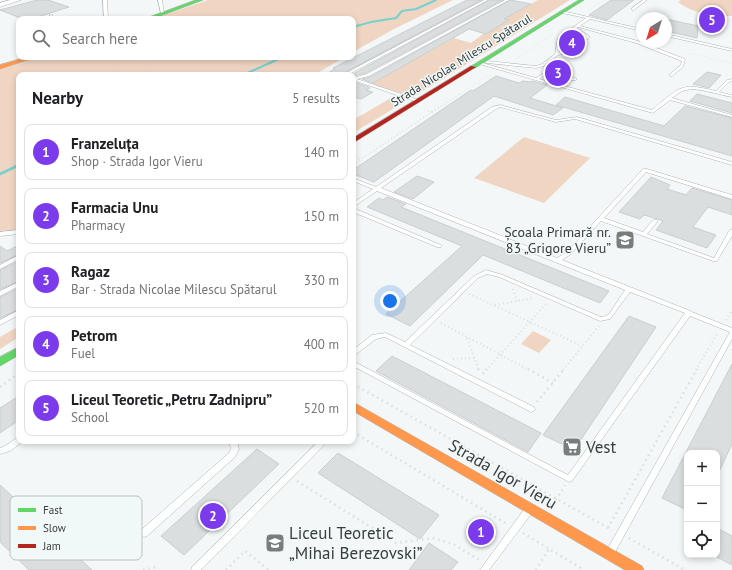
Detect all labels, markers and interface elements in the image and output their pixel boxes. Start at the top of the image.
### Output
pin: 5 [699,5,725,35]
street label: Strada Nicolae Milescu Spătarul [388,10,535,110]
north arrow [636,12,672,48]
search box [16,16,356,60]
icon: search [30,27,52,49]
pin: 4 [559,28,585,58]
text: Search here [62,29,138,48]
pin: 3 [545,58,571,88]
text: Nearby [32,87,83,109]
text: 5 results [292,90,340,107]
text: Franzeluța [71,134,139,153]
text: 1 [42,144,50,161]
text: 140 m [304,144,339,161]
text: Shop · Strada Igor Vieru [71,153,203,170]
text: Farmacia Unu [71,198,158,217]
text: 2 [42,208,50,225]
text: 150 m [304,208,339,225]
text: Pharmacy [71,217,125,234]
place label: Școala Primară nr. 83 „Grigore Vieru” [504,223,611,257]
school or university icon: Școala Primară nr. 83 „Grigore Vieru” [614,229,636,251]
text: Ragaz [71,262,110,281]
text: 3 [42,272,50,289]
text: 330 m [304,272,339,289]
text: Bar · Strada Nicolae Milescu Spătarul [71,281,277,298]
your location [380,291,400,311]
text: Petrom [71,326,117,345]
text: 4 [42,336,50,353]
text: 400 m [304,336,339,353]
text: Fuel [71,345,95,362]
text: Liceul Teoretic „Petru Zadnipru” [71,390,272,409]
text: 5 [42,400,50,417]
text: 520 m [304,400,339,417]
text: School [71,409,109,426]
street label: Strada Igor Vieru [445,434,561,514]
supermarket icon: Vest [561,436,583,458]
place label: Vest [585,436,616,458]
map controls [684,450,720,558]
button: + [684,450,720,486]
button: − [684,486,720,522]
legend [10,496,142,560]
pin: 2 [200,501,226,531]
text: Fast [43,503,63,517]
pin: 1 [468,517,494,547]
text: Slow [43,521,66,535]
place label: Liceul Teoretic „Mihai Berezovski” [289,522,423,564]
button: locate [684,522,720,558]
school or university icon: Liceul Teoretic „Mihai Berezovski” [264,532,286,554]
text: Jam [42,539,61,553]

